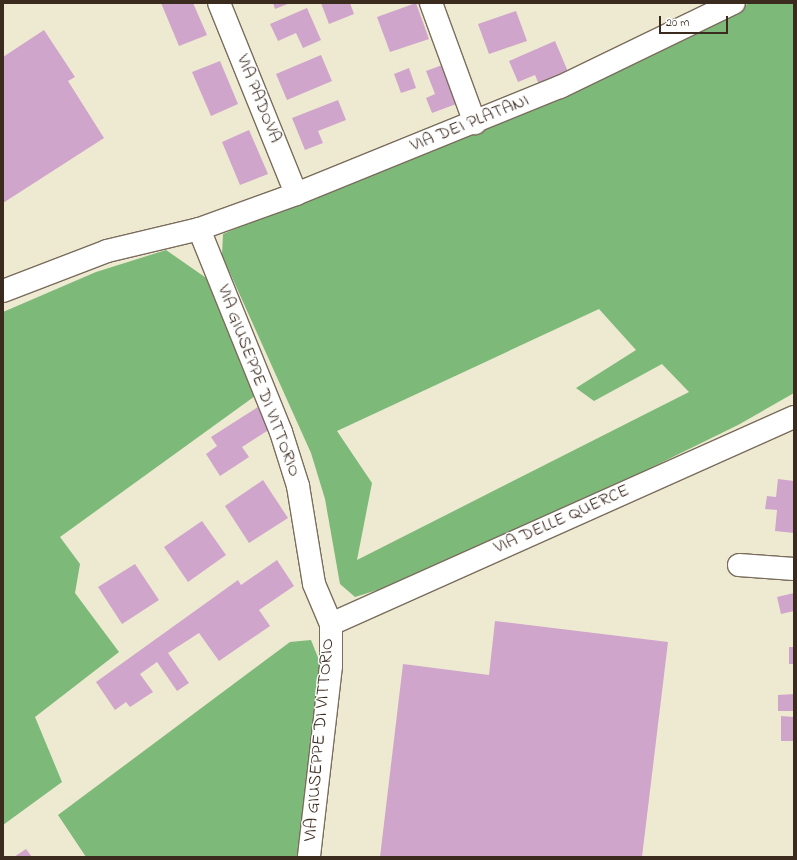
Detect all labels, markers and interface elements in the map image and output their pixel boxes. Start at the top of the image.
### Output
scale bar [661,8,730,34]
text: 20 m [666,14,689,32]
street label: VIA PADOVA [231,52,285,146]
street label: VIA DEI PLATANI [408,90,532,158]
street label: VIA GIUSEPPE DI VITTORIO [211,282,305,480]
street label: VIA DELLE QUERCE [491,480,633,560]
street label: VIA GIUSEPPE DI VITTORIO [300,638,340,842]

